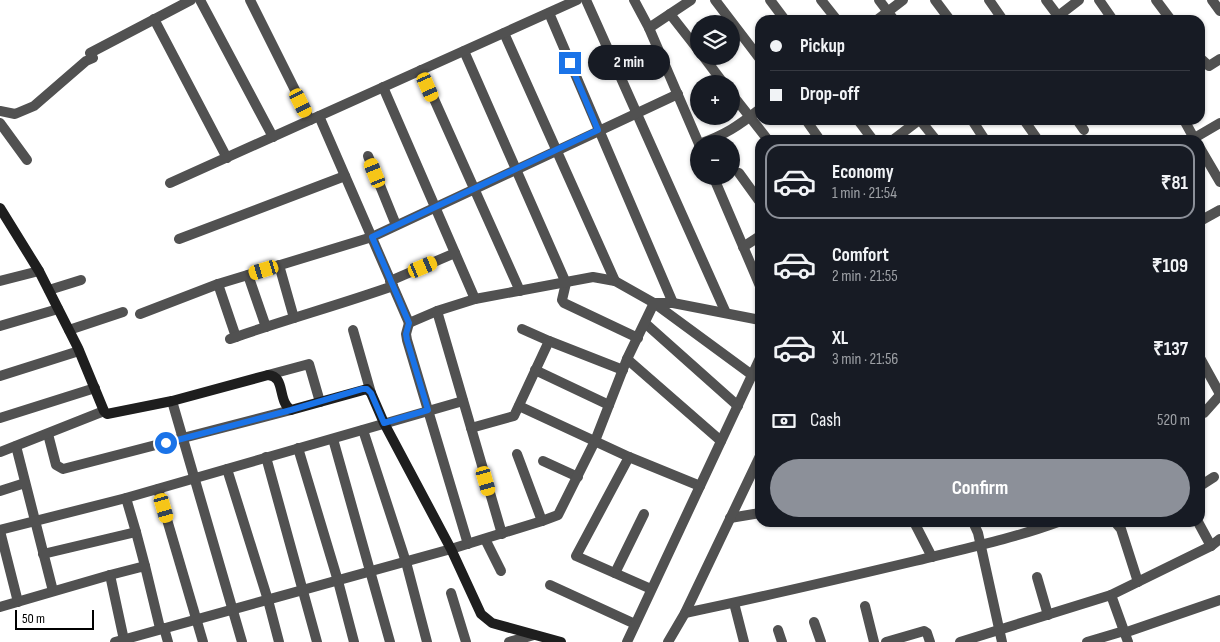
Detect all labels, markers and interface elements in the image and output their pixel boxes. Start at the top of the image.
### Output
map controls [690,15,740,185]
button: layers [690,15,740,65]
text: Pickup [800,35,845,58]
callout: 2 min [588,46,670,80]
route end [559,52,581,74]
text: 2 min [614,53,644,72]
car [415,70,440,104]
button: + [690,75,740,125]
text: Drop-off [800,83,860,106]
car [287,86,314,120]
button: − [690,135,740,185]
car [362,156,387,190]
icon: car [772,159,817,204]
text: Economy [832,161,894,184]
text: ₹81 [1161,172,1188,195]
text: 1 min · 21:54 [832,184,897,203]
icon: car [772,242,817,287]
text: Comfort [832,244,889,267]
car [406,254,439,280]
text: ₹109 [1152,255,1188,278]
car [247,258,280,282]
text: 2 min · 21:55 [832,267,898,286]
icon: car [772,325,817,370]
text: XL [832,327,848,350]
text: ₹137 [1153,338,1188,361]
text: 3 min · 21:56 [832,350,898,369]
icon: cash [770,407,798,435]
text: Cash [810,409,841,432]
text: 520 m [1157,411,1190,430]
route start [155,432,177,454]
button: Confirm [770,459,1190,517]
car [474,465,497,497]
car [152,492,175,524]
scale bar [15,607,94,630]
text: 50 m [22,610,45,627]

